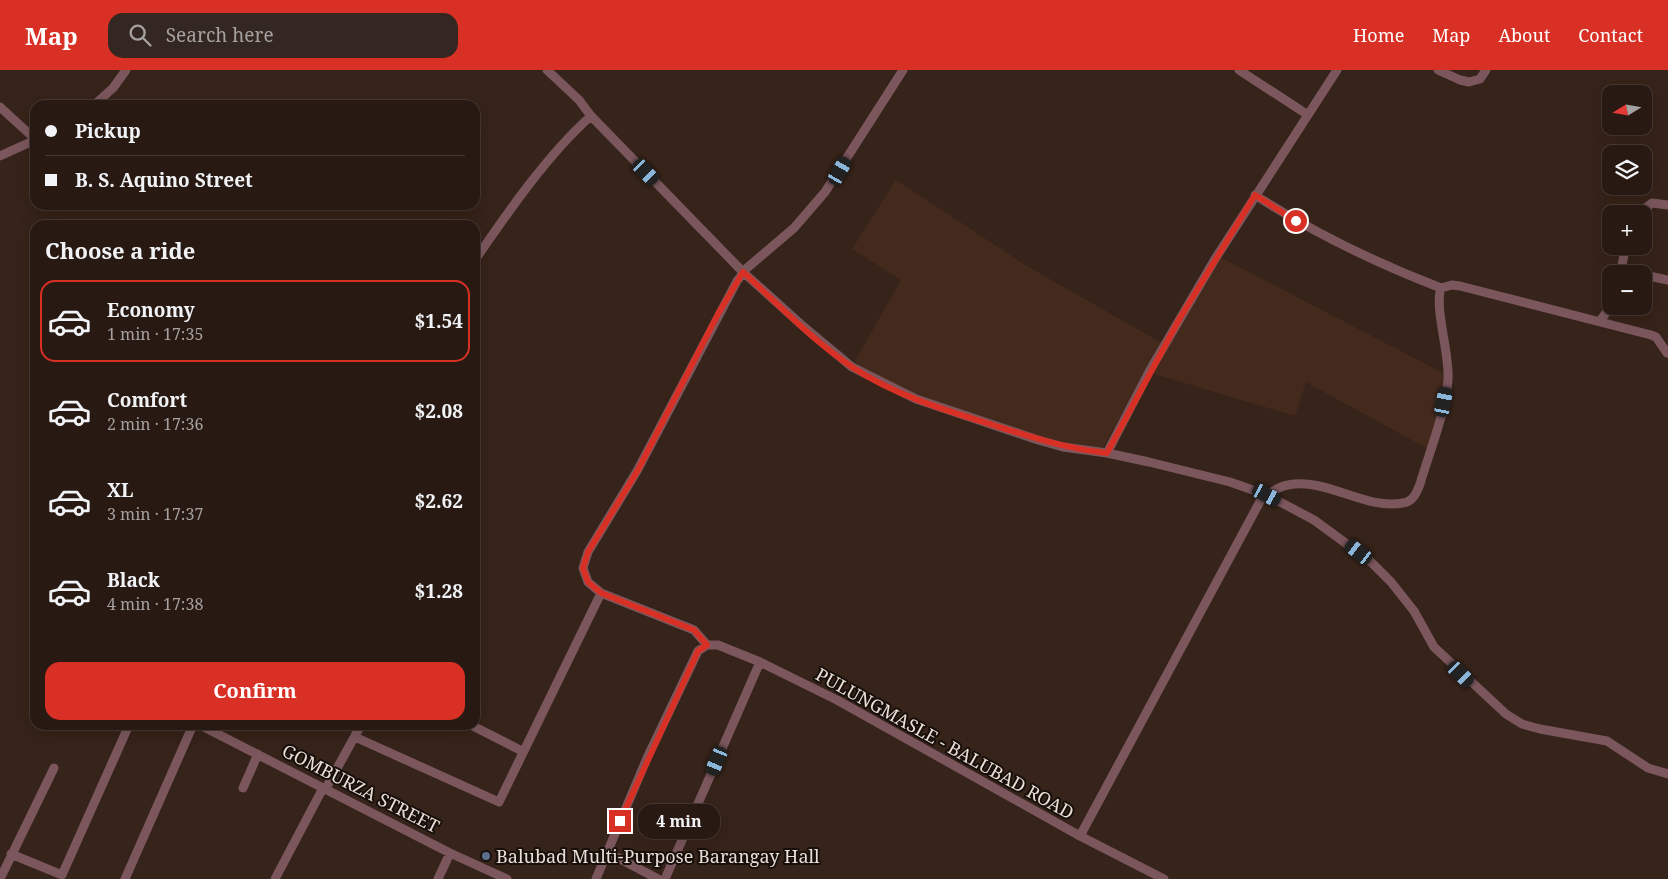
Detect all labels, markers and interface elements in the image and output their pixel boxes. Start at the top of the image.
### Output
search box [108,13,458,58]
text: Map [25,19,78,52]
icon: search [126,21,154,49]
text: Search here [166,22,274,48]
text: Home [1353,23,1404,47]
text: Map [1432,23,1470,47]
text: About [1498,23,1550,47]
text: Contact [1578,23,1643,47]
north arrow [1602,85,1652,135]
map controls [1602,85,1652,315]
text: Pickup [75,118,141,144]
button: layers [1602,145,1652,195]
car [826,154,853,188]
car [630,156,661,188]
text: B. S. Aquino Street [75,167,253,193]
button: + [1602,205,1652,255]
route start [1285,210,1307,232]
text: Choose a ride [45,235,195,265]
button: − [1602,265,1652,315]
text: Economy [107,297,195,323]
icon: car [47,299,92,344]
text: $1.54 [414,308,463,334]
text: 1 min · 17:35 [107,323,203,345]
car [1433,386,1454,418]
text: Comfort [107,387,187,413]
icon: car [47,389,92,434]
text: $2.08 [414,398,463,424]
text: 2 min · 17:36 [107,413,203,435]
text: XL [107,477,133,503]
icon: car [47,479,92,524]
car [1250,481,1283,509]
text: $2.62 [414,488,463,514]
text: 3 min · 17:37 [107,503,203,525]
car [1342,537,1375,567]
text: Black [107,567,160,593]
icon: car [47,569,92,614]
text: $1.28 [414,578,463,604]
text: 4 min · 17:38 [107,593,203,615]
car [1445,658,1477,690]
button: Confirm [45,662,465,720]
street label: PULUNGMASLE - BALUBAD ROAD [812,662,1078,824]
street label: GOMBURZA STREET [278,738,444,838]
car [704,744,729,778]
callout: 4 min [638,804,720,838]
route end [609,810,631,832]
text: 4 min [656,810,702,832]
place label: Balubad Multi-Purpose Barangay Hall [496,844,820,868]
marker: Balubad Multi-Purpose Barangay Hall [480,850,492,862]

